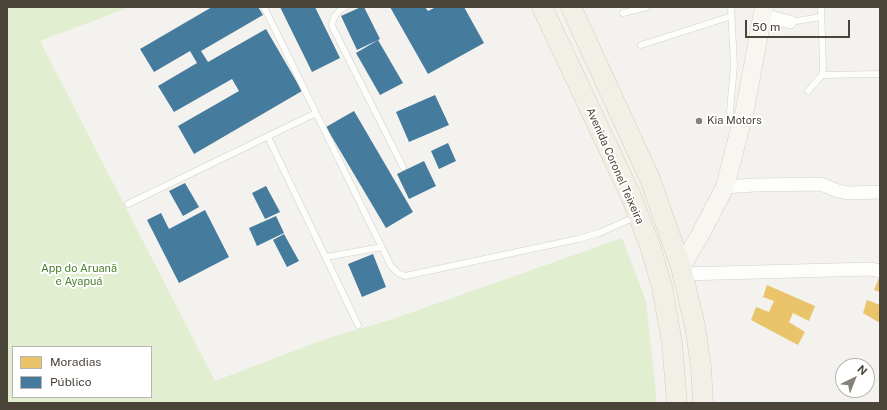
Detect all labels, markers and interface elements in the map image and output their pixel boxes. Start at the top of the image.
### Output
scale bar [747,12,852,38]
text: 50 m [752,20,780,34]
street label: Avenida Coronel Teixeira [583,106,647,226]
place label: Kia Motors [707,114,762,128]
marker: Kia Motors [694,116,704,126]
park label: App do Aruanã e Ayapuá [41,262,117,288]
legend [12,346,152,398]
text: Moradias [50,355,101,369]
north arrow [835,358,875,398]
text: N [855,363,870,377]
text: Público [50,375,92,389]

